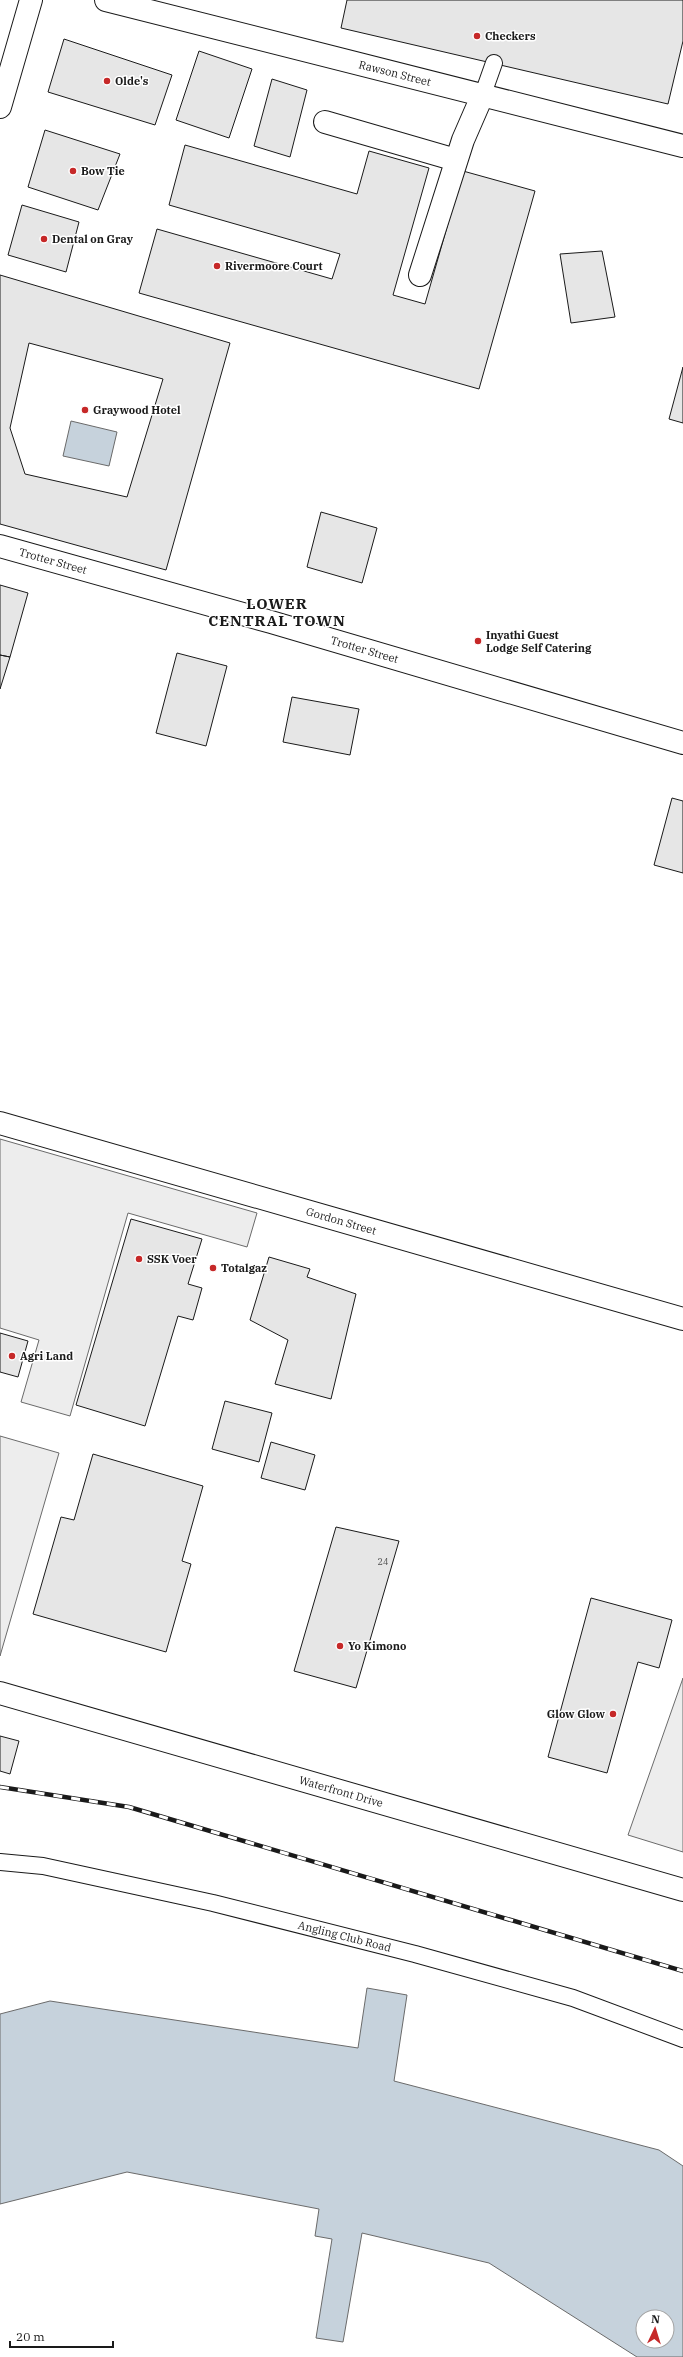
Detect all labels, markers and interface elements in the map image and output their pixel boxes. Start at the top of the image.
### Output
place label: Checkers [485,29,536,43]
marker: Checkers [472,31,482,41]
street label: Rawson Street [357,57,433,89]
place label: Olde's [115,74,149,88]
marker: Olde's [102,76,112,86]
place label: Bow Tie [81,164,125,178]
marker: Bow Tie [68,166,78,176]
place label: Dental on Gray [52,232,134,246]
marker: Dental on Gray [39,234,49,244]
place label: Rivermoore Court [225,259,323,273]
marker: Rivermoore Court [212,261,222,271]
place label: Graywood Hotel [93,403,181,417]
marker: Graywood Hotel [80,405,90,415]
street label: Trotter Street [17,545,89,577]
district label: LOWER CENTRAL TOWN [208,594,346,630]
place label: Inyathi Guest Lodge Self Catering [486,628,592,655]
street label: Trotter Street [329,633,400,666]
marker: Inyathi Guest Lodge Self Catering [473,636,483,646]
street label: Gordon Street [304,1204,378,1238]
place label: SSK Voer [147,1252,197,1266]
marker: SSK Voer [134,1254,144,1264]
place label: Totalgaz [221,1261,267,1275]
marker: Totalgaz [208,1263,218,1273]
place label: Agri Land [20,1349,73,1363]
marker: Agri Land [7,1351,17,1361]
house number: 24 [378,1556,388,1567]
place label: Yo Kimono [348,1639,406,1653]
marker: Yo Kimono [335,1641,345,1651]
place label: Glow Glow [547,1707,605,1721]
marker: Glow Glow [608,1709,618,1719]
street label: Waterfront Drive [297,1773,385,1810]
street label: Angling Club Road [297,1918,393,1955]
north arrow [635,2309,675,2349]
text: N [651,2312,661,2326]
scale bar [10,2323,113,2349]
text: 20 m [16,2329,45,2344]

